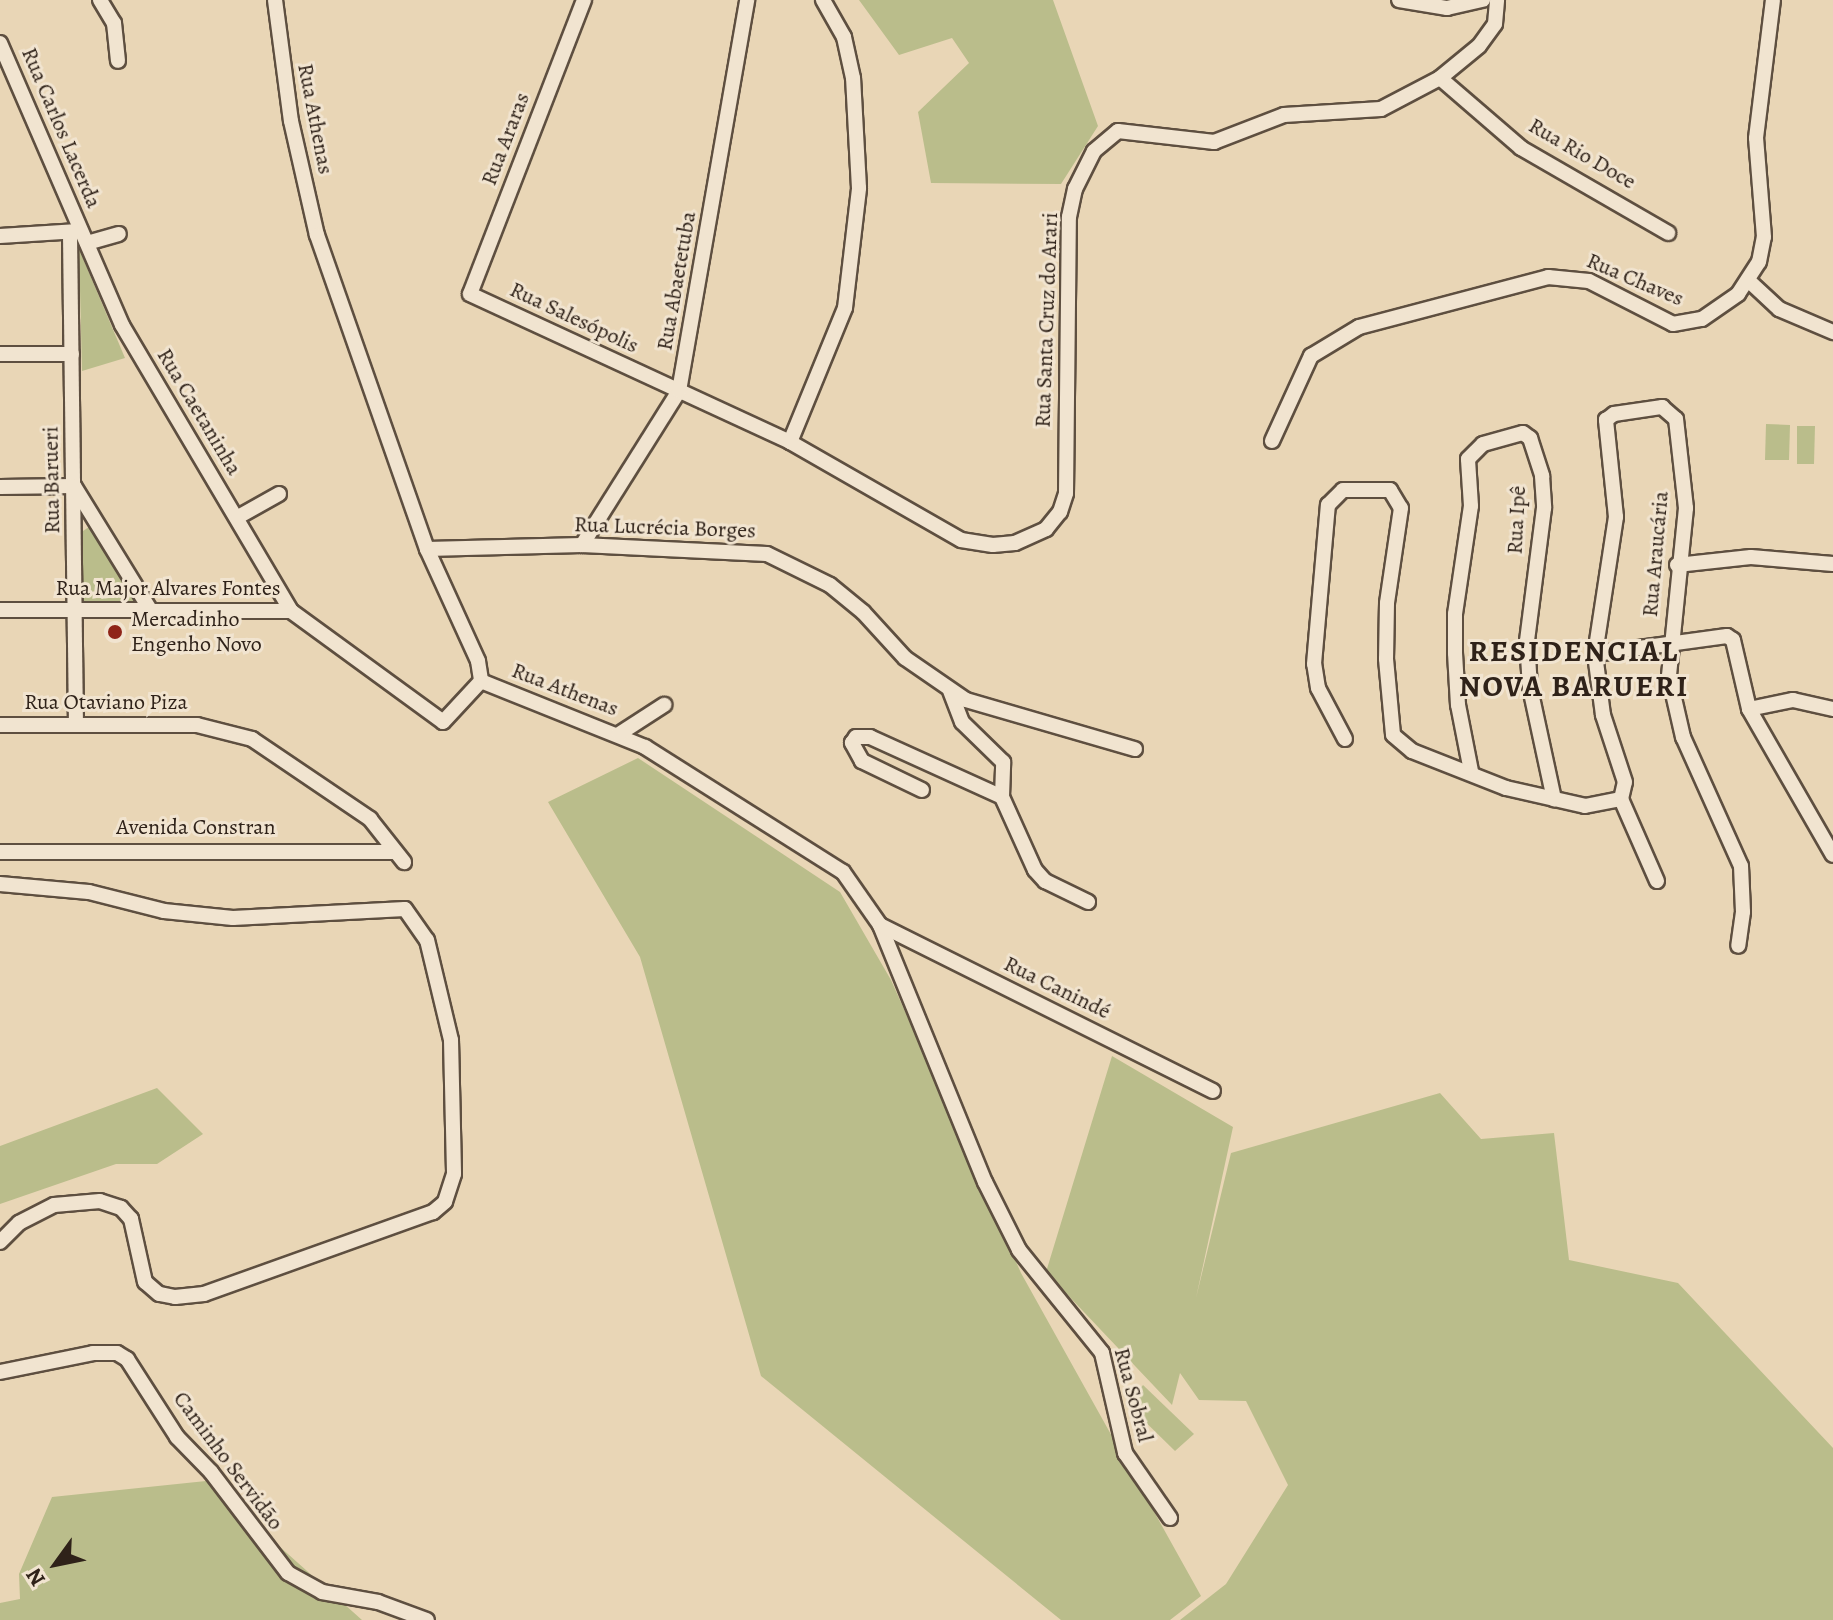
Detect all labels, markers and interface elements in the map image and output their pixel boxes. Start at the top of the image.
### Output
street label: Rua Carlos Lacerda [15,44,107,212]
street label: Rua Athenas [291,61,339,177]
street label: Rua Araras [476,89,536,189]
street label: Rua Rio Doce [1524,113,1640,195]
street label: Rua Abaetetuba [652,209,702,353]
street label: Rua Santa Cruz do Arari [1030,212,1064,428]
street label: Rua Chaves [1583,248,1687,312]
street label: Rua Salesópolis [506,277,642,359]
street label: Rua Caetaninha [151,344,247,480]
street label: Rua Barueri [38,426,66,534]
street label: Rua Ipê [1502,485,1532,555]
street label: Rua Araucária [1637,490,1675,618]
street label: Rua Lucrécia Borges [574,512,756,544]
street label: Rua Major Alvares Fontes [55,576,281,602]
place label: Mercadinho Engenho Novo [131,606,262,658]
marker: Mercadinho Engenho Novo [106,623,124,641]
district label: RESIDENCIAL NOVA BARUERI [1459,633,1689,704]
street label: Rua Athenas [508,658,622,722]
street label: Rua Otaviano Piza [24,690,188,716]
street label: Avenida Constran [116,815,276,841]
street label: Rua Canindé [999,951,1115,1025]
street label: Rua Sobral [1108,1345,1158,1445]
street label: Caminho Servidão [167,1387,289,1535]
north arrow [16,1524,96,1604]
text: N [19,1562,53,1592]

